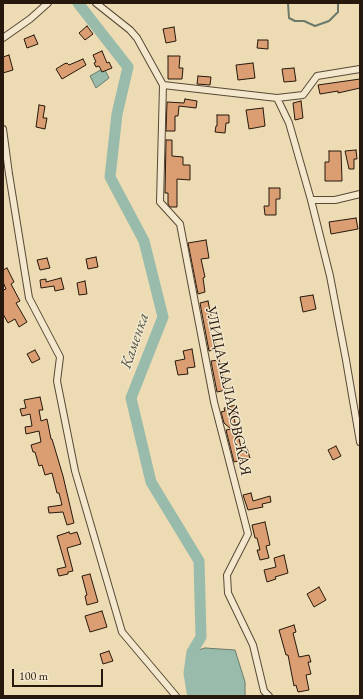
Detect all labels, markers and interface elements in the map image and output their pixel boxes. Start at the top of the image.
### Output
street label: УЛИЦА МАЛАХОВСКАЯ [201,305,255,477]
water label: Каменка [117,311,153,371]
scale bar [14,661,105,687]
text: 100 m [19,668,48,684]

